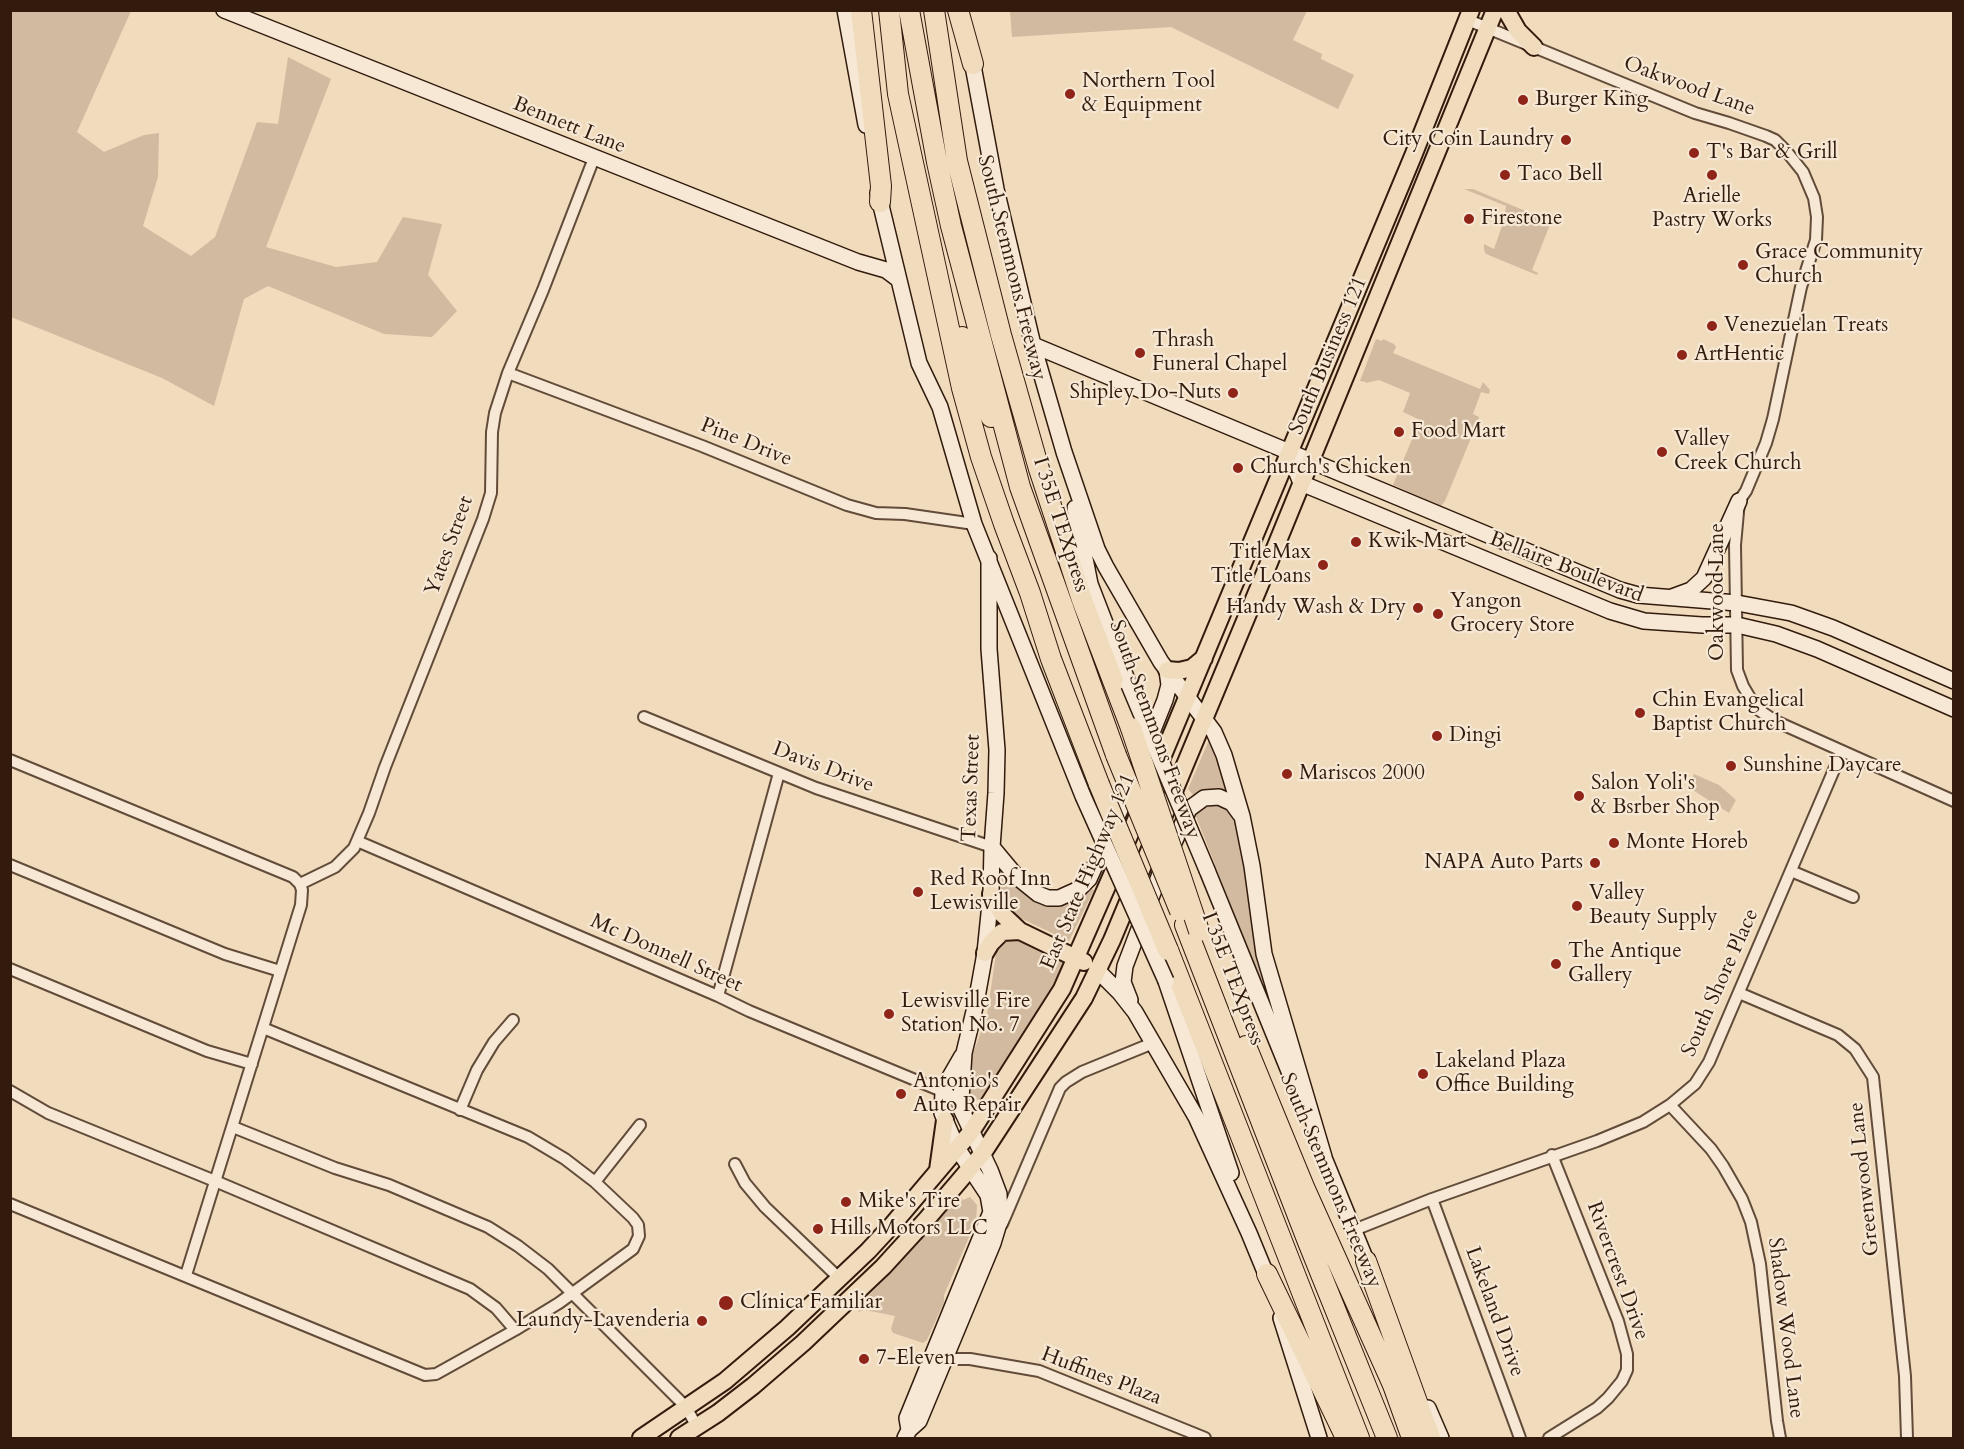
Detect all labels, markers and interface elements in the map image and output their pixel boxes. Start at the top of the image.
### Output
street label: Oakwood Lane [1620,52,1758,122]
place label: Northern Tool & Equipment [1082,69,1215,119]
marker: Northern Tool & Equipment [1063,87,1077,101]
place label: Burger King [1535,87,1648,113]
street label: Bennett Lane [509,92,629,160]
marker: Burger King [1516,93,1530,107]
place label: City Coin Laundry [1383,127,1554,153]
marker: City Coin Laundry [1559,133,1573,147]
place label: T's Bar & Grill [1706,140,1838,166]
marker: T's Bar & Grill [1687,146,1701,160]
street label: South Stemmons Freeway [971,153,1051,383]
place label: Taco Bell [1517,162,1603,188]
marker: Taco Bell [1498,168,1512,182]
marker: Arielle Pastry Works [1705,168,1719,182]
place label: Arielle Pastry Works [1652,184,1772,234]
place label: Firestone [1481,206,1563,232]
marker: Firestone [1462,212,1476,226]
place label: Grace Community Church [1755,240,1923,290]
marker: Grace Community Church [1736,258,1750,272]
street label: South Business 121 [1284,273,1374,439]
place label: Venezuelan Treats [1724,313,1888,339]
marker: Venezuelan Treats [1705,319,1719,333]
place label: Thrash Funeral Chapel [1152,328,1287,378]
place label: ArtHentic [1694,342,1784,368]
marker: Thrash Funeral Chapel [1133,346,1147,360]
marker: ArtHentic [1675,348,1689,362]
place label: Shipley Do-Nuts [1069,380,1221,406]
marker: Shipley Do-Nuts [1226,386,1240,400]
street label: Pine Drive [697,413,795,473]
place label: Food Mart [1411,419,1506,445]
marker: Food Mart [1392,425,1406,439]
place label: Valley Creek Church [1674,427,1802,477]
marker: Valley Creek Church [1655,445,1669,459]
street label: I 35E TEXpress [1026,454,1094,596]
place label: Church's Chicken [1250,455,1411,481]
marker: Church's Chicken [1231,461,1245,475]
street label: Yates Street [420,493,480,599]
street label: Oakwood Lane [1705,523,1731,661]
street label: Bellaire Boulevard [1485,527,1647,609]
place label: Kwik Mart [1368,529,1466,555]
marker: Kwik Mart [1349,535,1363,549]
place label: TitleMax Title Loans [1210,540,1311,590]
marker: TitleMax Title Loans [1316,558,1330,572]
place label: Yangon Grocery Store [1450,589,1575,639]
place label: Handy Wash & Dry [1226,595,1406,621]
marker: Handy Wash & Dry [1411,601,1425,615]
marker: Yangon Grocery Store [1431,607,1445,621]
street label: South Stemmons Freeway [1103,617,1205,843]
place label: Chin Evangelical Baptist Church [1652,688,1804,738]
marker: Chin Evangelical Baptist Church [1633,706,1647,720]
place label: Dingi [1449,723,1502,749]
marker: Dingi [1430,729,1444,743]
street label: Texas Street [958,734,986,842]
street label: Davis Drive [769,737,877,799]
place label: Sunshine Daycare [1743,753,1902,779]
marker: Sunshine Daycare [1724,759,1738,773]
place label: Mariscos 2000 [1299,761,1425,787]
marker: Mariscos 2000 [1280,767,1294,781]
street label: East State Highway 121 [1036,770,1142,974]
place label: Salon Yoli's & Bsrber Shop [1591,771,1720,821]
marker: Salon Yoli's & Bsrber Shop [1572,789,1586,803]
place label: Monte Horeb [1626,830,1748,856]
marker: Monte Horeb [1607,836,1621,850]
place label: NAPA Auto Parts [1424,850,1583,876]
marker: NAPA Auto Parts [1588,856,1602,870]
place label: Red Roof Inn Lewisville [930,867,1051,917]
place label: Valley Beauty Supply [1589,881,1718,931]
marker: Red Roof Inn Lewisville [911,885,925,899]
marker: Valley Beauty Supply [1570,899,1584,913]
street label: South Shore Place [1677,905,1765,1061]
street label: Mc Donnell Street [586,909,746,999]
street label: I 35E TEXpress [1195,909,1269,1049]
place label: The Antique Gallery [1568,939,1682,989]
marker: The Antique Gallery [1549,957,1563,971]
place label: Lewisville Fire Station No. 7 [901,989,1030,1039]
marker: Lewisville Fire Station No. 7 [882,1007,896,1021]
place label: Lakeland Plaza Office Building [1435,1049,1574,1099]
marker: Lakeland Plaza Office Building [1416,1067,1430,1081]
place label: Antonio's Auto Repair [913,1069,1021,1119]
street label: South Stemmons Freeway [1273,1070,1387,1292]
marker: Antonio's Auto Repair [894,1087,908,1101]
street label: Greenwood Lane [1844,1101,1886,1257]
place label: Mike's Tire [858,1189,960,1215]
marker: Mike's Tire [839,1195,853,1209]
street label: Rivercrest Drive [1580,1198,1654,1344]
place label: Hills Motors LLC [830,1216,988,1242]
marker: Hills Motors LLC [811,1222,825,1236]
street label: Shadow Wood Lane [1761,1236,1809,1420]
street label: Lakeland Drive [1459,1244,1529,1380]
place label: Clínica Familiar [740,1290,882,1316]
marker: Clínica Familiar [717,1294,735,1312]
place label: Laundy-Lavenderia [516,1308,690,1334]
marker: Laundy-Lavenderia [695,1314,709,1328]
street label: Huffines Plaza [1037,1343,1165,1411]
place label: 7-Eleven [876,1346,956,1372]
marker: 7-Eleven [857,1352,871,1366]

